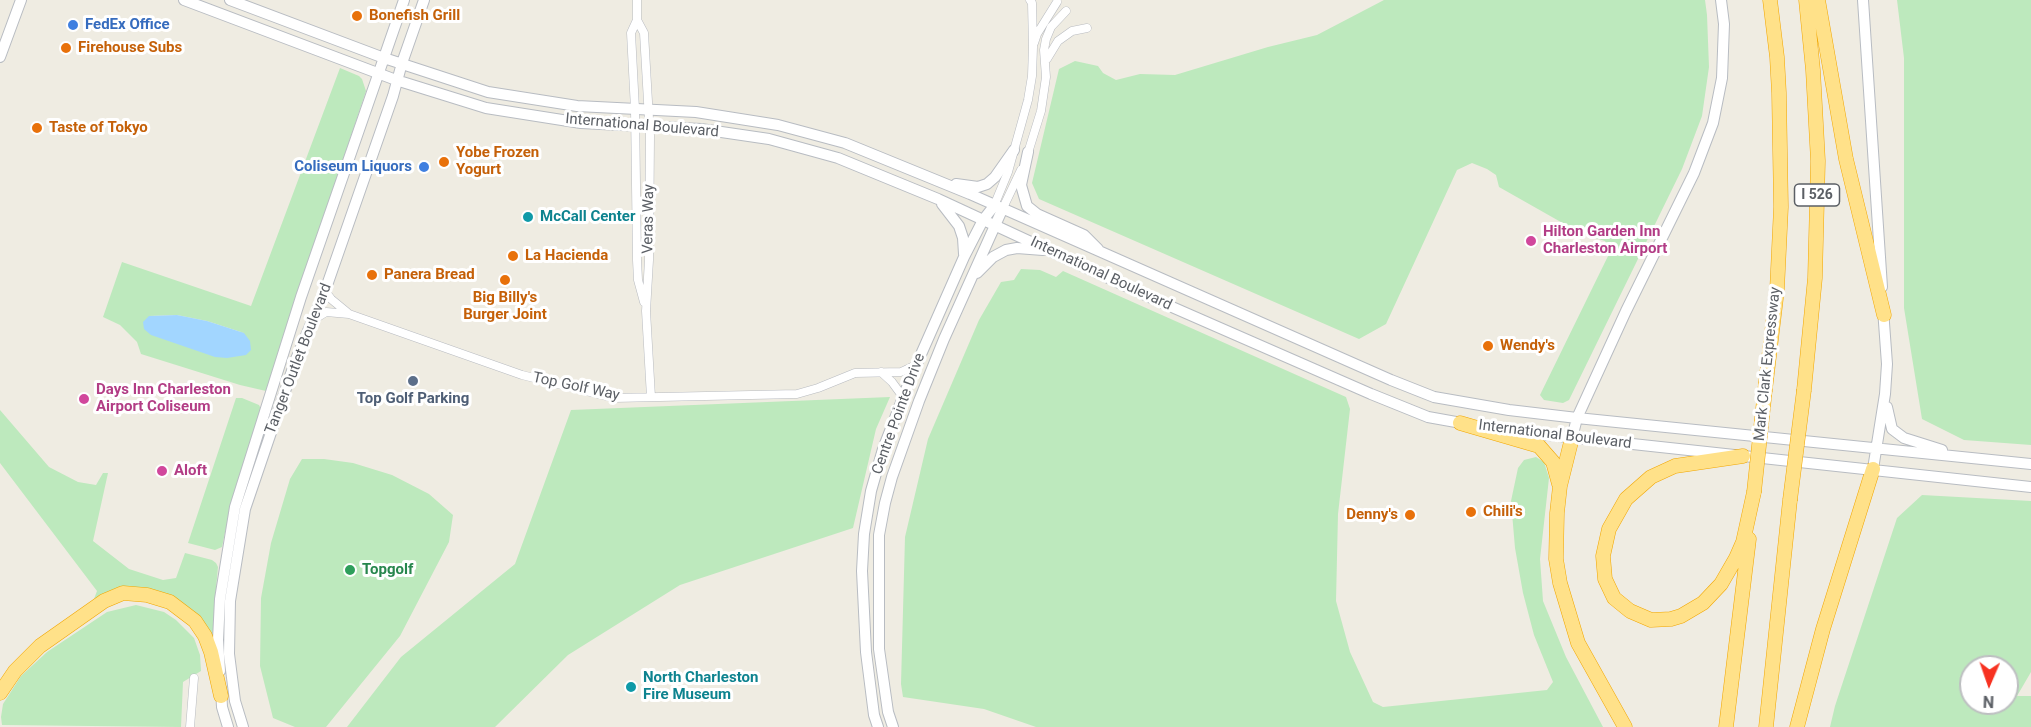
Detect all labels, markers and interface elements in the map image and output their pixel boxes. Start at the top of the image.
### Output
place label: Bonefish Grill [369,7,460,25]
marker: Bonefish Grill [350,9,364,23]
place label: FedEx Office [85,16,170,34]
marker: FedEx Office [66,18,80,32]
place label: Firehouse Subs [78,39,182,57]
marker: Firehouse Subs [59,41,73,55]
street label: International Boulevard [564,110,720,142]
place label: Taste of Tokyo [49,119,148,137]
marker: Taste of Tokyo [30,121,44,135]
place label: Yobe Frozen Yogurt [456,144,539,179]
marker: Yobe Frozen Yogurt [437,155,451,169]
place label: Coliseum Liquors [294,158,412,176]
marker: Coliseum Liquors [417,160,431,174]
street label: Veras Way [639,184,659,254]
road number: I 526 [1794,184,1840,206]
place label: McCall Center [540,208,635,226]
marker: McCall Center [521,210,535,224]
place label: Hilton Garden Inn Charleston Airport [1543,223,1667,258]
street label: International Boulevard [1027,233,1175,315]
marker: Hilton Garden Inn Charleston Airport [1524,234,1538,248]
place label: La Hacienda [525,247,608,265]
marker: La Hacienda [506,249,520,263]
place label: Panera Bread [384,266,475,284]
marker: Panera Bread [365,268,379,282]
marker: Big Billy's Burger Joint [498,273,512,287]
street label: Tanger Outlet Boulevard [262,281,336,437]
street label: Mark Clark Expressway [1751,286,1785,442]
place label: Big Billy's Burger Joint [463,289,547,324]
place label: Wendy's [1500,337,1555,355]
marker: Wendy's [1481,339,1495,353]
street label: Centre Pointe Drive [869,351,929,477]
street label: Top Golf Way [531,369,621,405]
marker: Top Golf Parking [406,374,420,388]
place label: Days Inn Charleston Airport Coliseum [96,381,231,416]
place label: Top Golf Parking [357,390,469,408]
marker: Days Inn Charleston Airport Coliseum [77,392,91,406]
street label: International Boulevard [1477,417,1633,453]
place label: Aloft [174,462,207,480]
marker: Aloft [155,464,169,478]
place label: Chili's [1483,503,1523,521]
marker: Chili's [1464,505,1478,519]
place label: Denny's [1346,506,1398,524]
marker: Denny's [1403,508,1417,522]
place label: Topgolf [362,561,413,579]
marker: Topgolf [343,563,357,577]
north arrow [1959,655,2019,715]
place label: North Charleston Fire Museum [643,669,758,704]
marker: North Charleston Fire Museum [624,680,638,694]
text: N [1982,692,1994,711]

